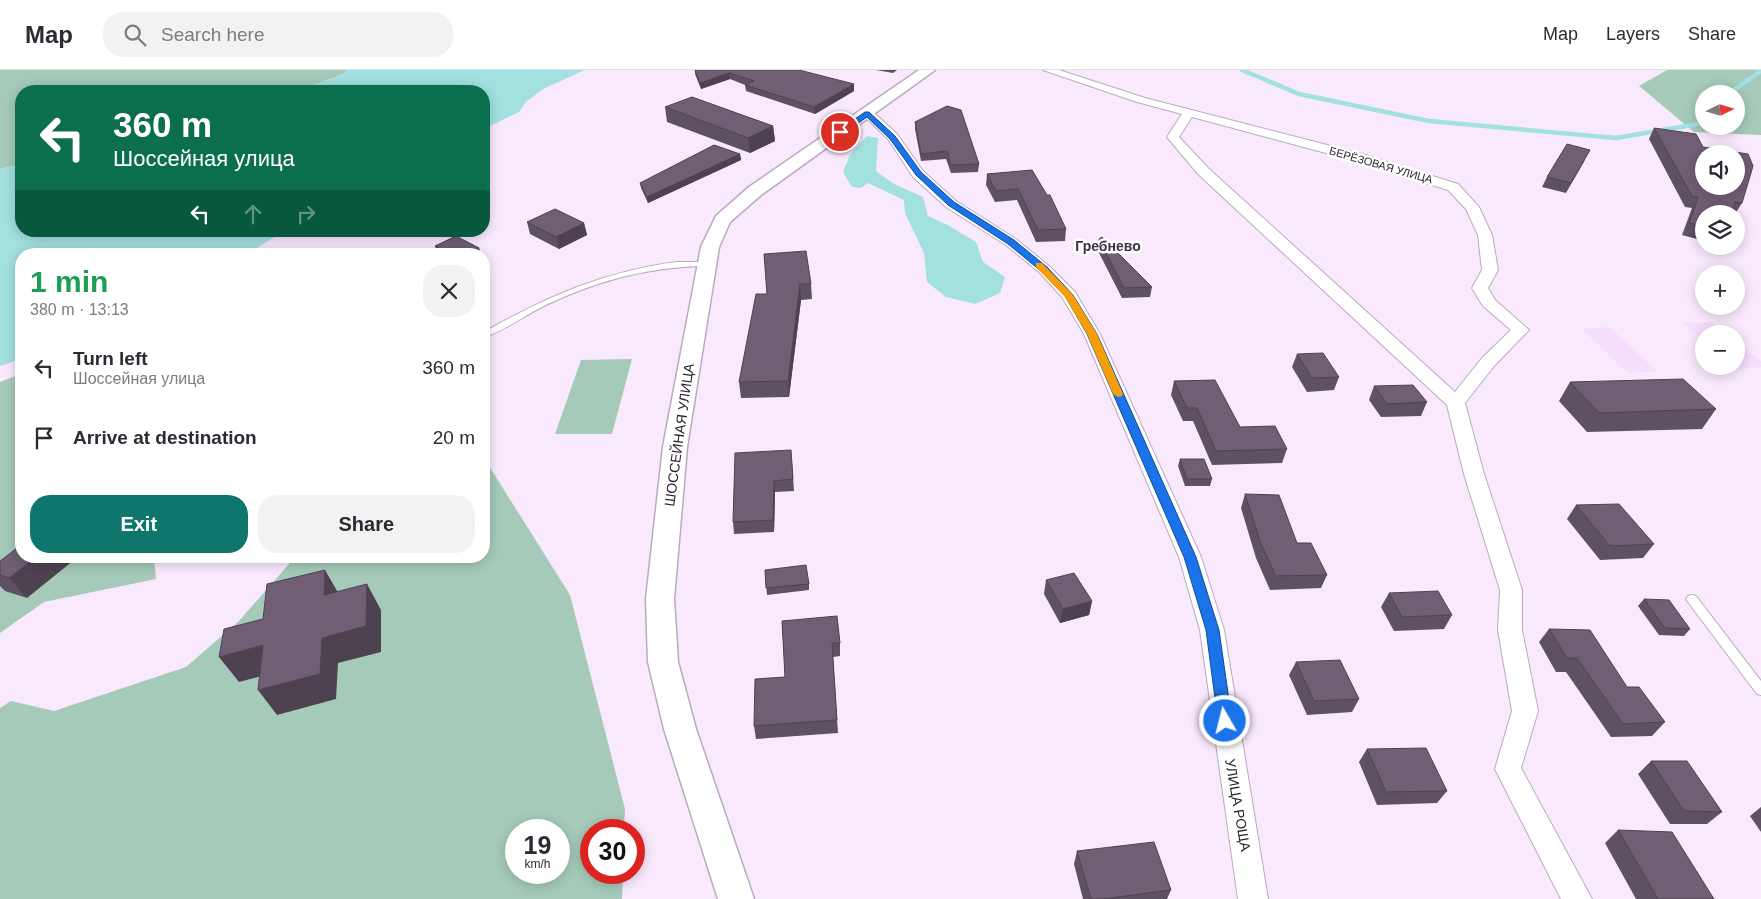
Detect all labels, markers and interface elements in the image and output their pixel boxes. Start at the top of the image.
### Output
search box [103,12,453,57]
text: Map [25,21,73,48]
icon: search [121,21,149,49]
text: Search here [161,24,265,45]
text: Map [1543,24,1578,44]
text: Layers [1606,24,1660,44]
text: Share [1688,24,1736,44]
north arrow [1695,85,1745,135]
map controls [1695,85,1745,375]
icon: left [30,105,95,170]
text: 360 m [113,105,212,144]
pin [819,111,861,153]
icon: arrive [826,118,854,146]
street label: БЕРЁЗОВАЯ УЛИЦА [1328,145,1435,186]
button: sound [1695,145,1745,195]
text: Шоссейная улица [113,146,295,171]
icon: left [186,200,214,228]
icon: ahead [239,200,267,228]
icon: right [292,200,320,228]
button: layers [1695,205,1745,255]
district label: Гребнево [1075,238,1141,254]
text: 1 min [30,265,108,298]
button: close [423,265,475,317]
button: + [1695,265,1745,315]
text: 380 m · 13:13 [30,301,129,318]
button: − [1695,325,1745,375]
text: Turn left [73,348,148,369]
icon: left [30,354,58,382]
text: 360 m [422,357,475,378]
street label: ШОССЕЙНАЯ УЛИЦА [660,362,697,507]
text: Шоссейная улица [73,370,205,387]
icon: arrive [30,424,58,452]
text: Arrive at destination [73,427,257,448]
text: 20 m [433,427,475,448]
button: Exit [30,495,248,553]
button: Share [258,495,475,553]
position arrow [1198,694,1250,746]
street label: УЛИЦА РОЩА [1222,757,1254,853]
speed limit sign: 30 [580,819,645,884]
text: 19 [524,831,551,859]
text: km/h [524,857,551,871]

